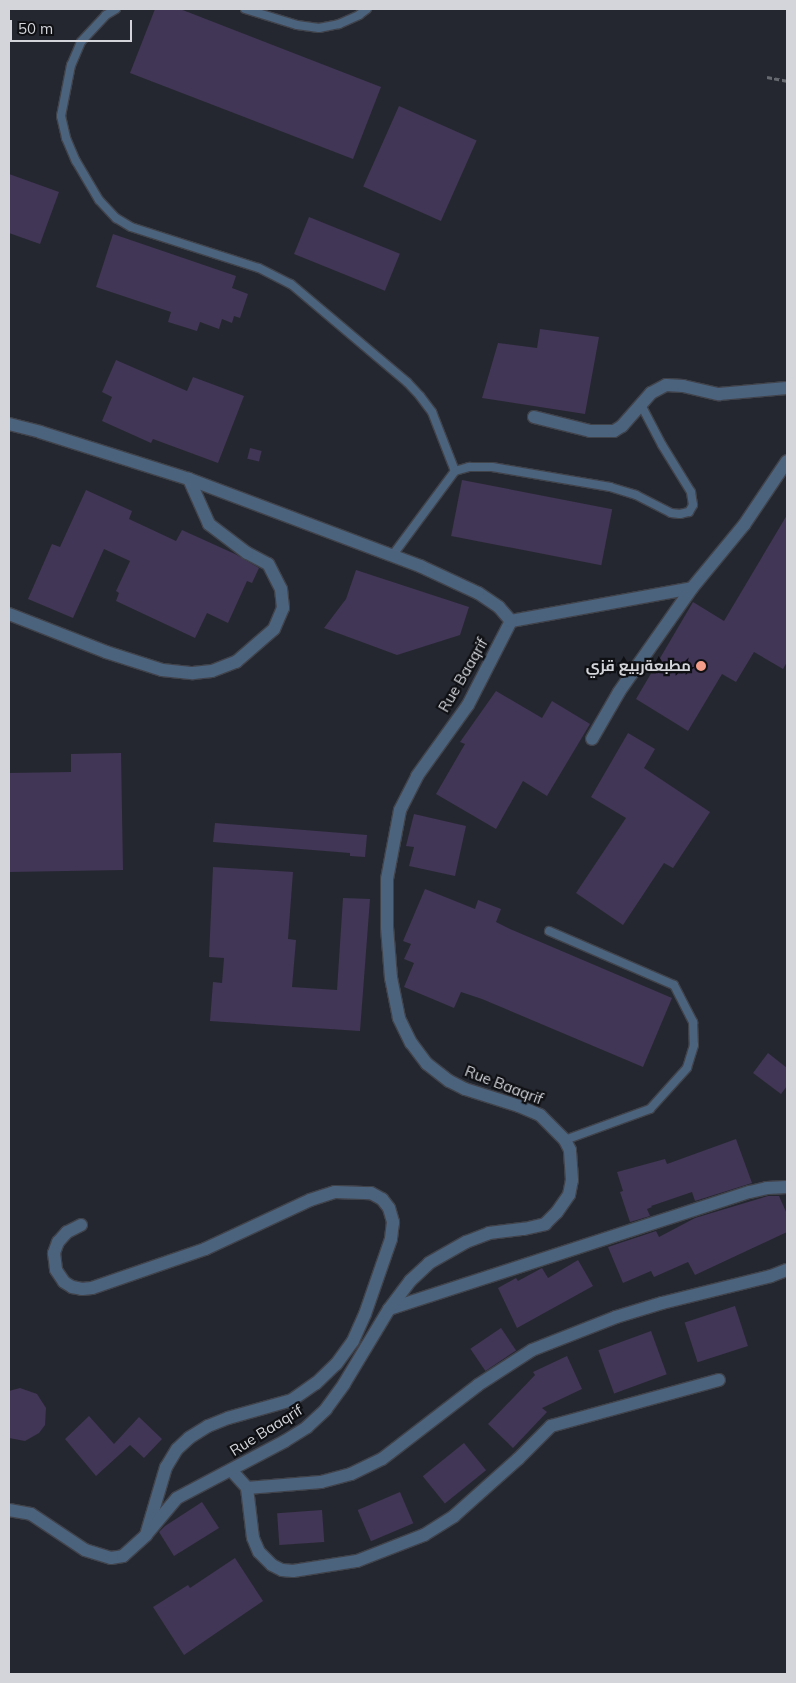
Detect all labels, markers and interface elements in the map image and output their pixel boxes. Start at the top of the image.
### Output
scale bar [12,10,135,42]
text: 50 m [18,19,53,38]
street label: Rue Baaqrif [435,635,491,715]
place label: مطبعةربيع قزي [586,657,691,675]
marker: مطبعةربيع قزي [695,660,707,672]
street label: Rue Baaqrif [462,1062,546,1108]
street label: Rue Baaqrif [226,1401,306,1459]

